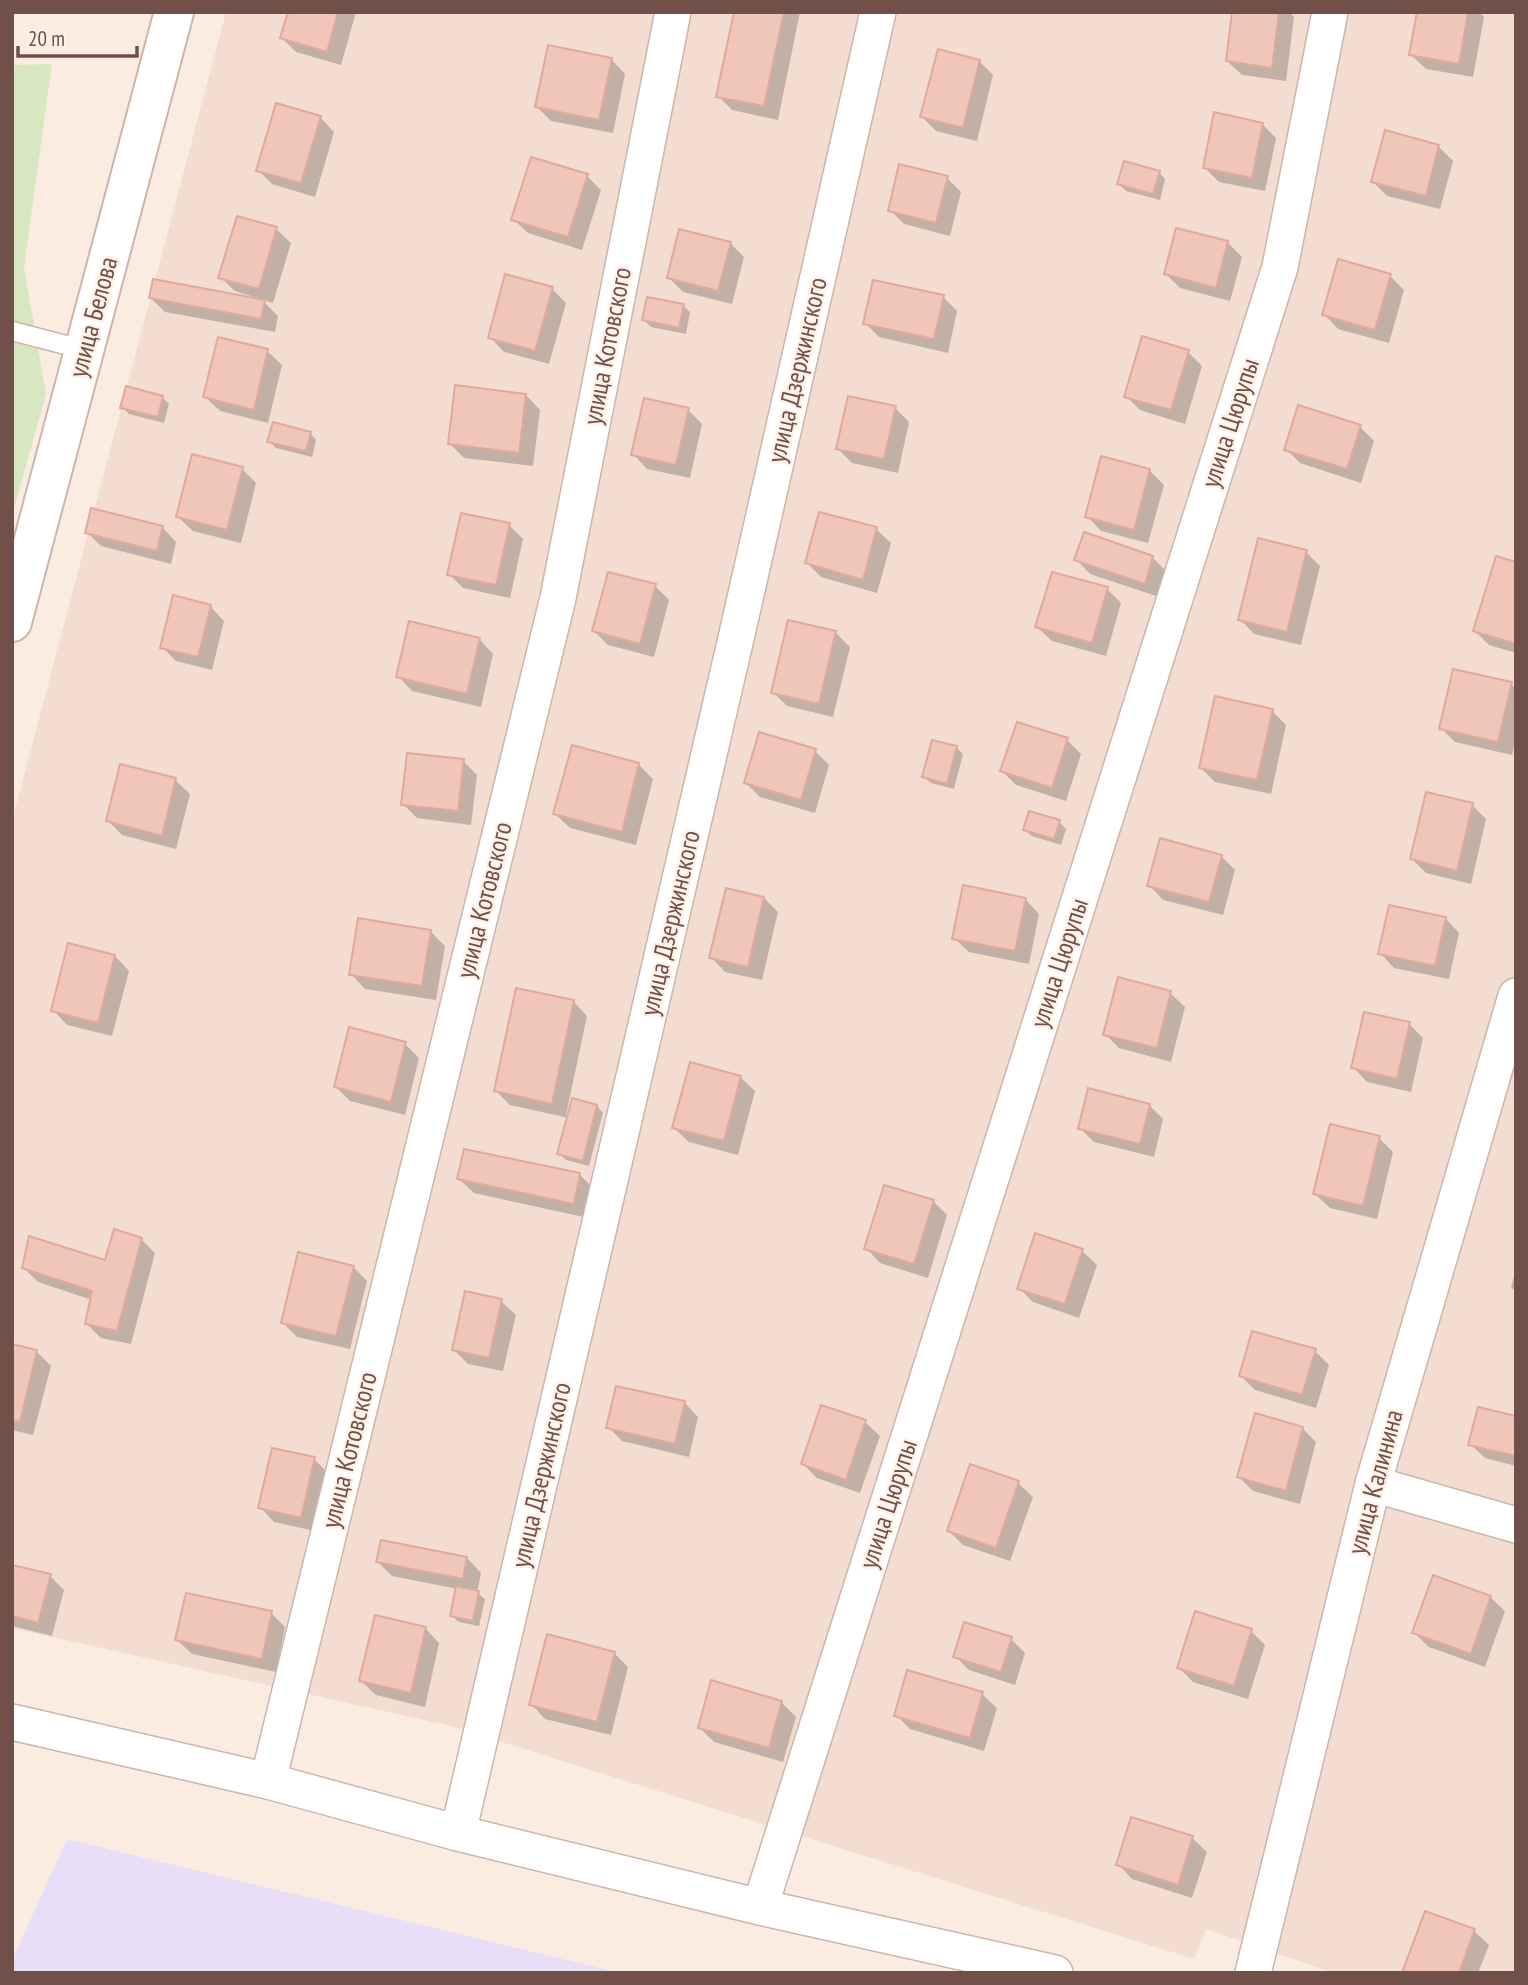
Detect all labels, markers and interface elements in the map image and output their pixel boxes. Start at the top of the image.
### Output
scale bar [18,14,136,58]
text: 20 m [28,25,65,52]
street label: улица Белова [61,253,124,381]
street label: улица Котовского [575,264,638,428]
street label: улица Дзержинского [759,274,834,466]
street label: улица Цюрупы [1193,354,1266,492]
street label: улица Котовского [448,818,519,982]
street label: улица Дзержинского [632,827,707,1019]
street label: улица Цюрупы [1022,894,1095,1032]
street label: улица Котовского [313,1368,384,1532]
street label: улица Дзержинского [503,1379,578,1571]
street label: улица Калинина [1339,1406,1410,1558]
street label: улица Цюрупы [851,1435,924,1573]

